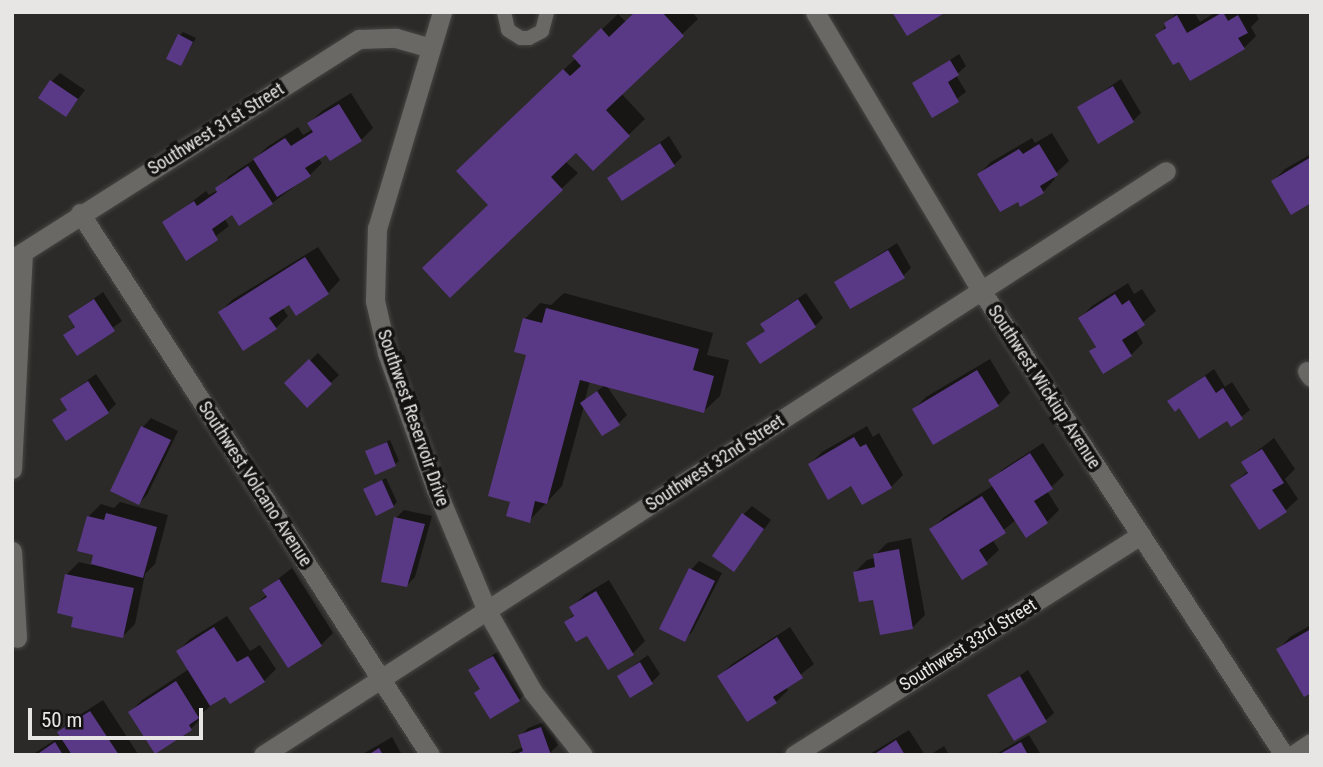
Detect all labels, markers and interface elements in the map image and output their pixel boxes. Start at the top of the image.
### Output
street label: Southwest 31st Street [144,78,288,180]
street label: Southwest Wickiup Avenue [983,301,1105,473]
street label: Southwest Reservoir Drive [373,327,453,509]
street label: Southwest Volcano Avenue [194,397,316,571]
street label: Southwest 32nd Street [642,410,788,516]
street label: Southwest 33rd Street [896,594,1040,696]
scale bar [32,694,206,738]
text: 50 m [41,708,82,732]

